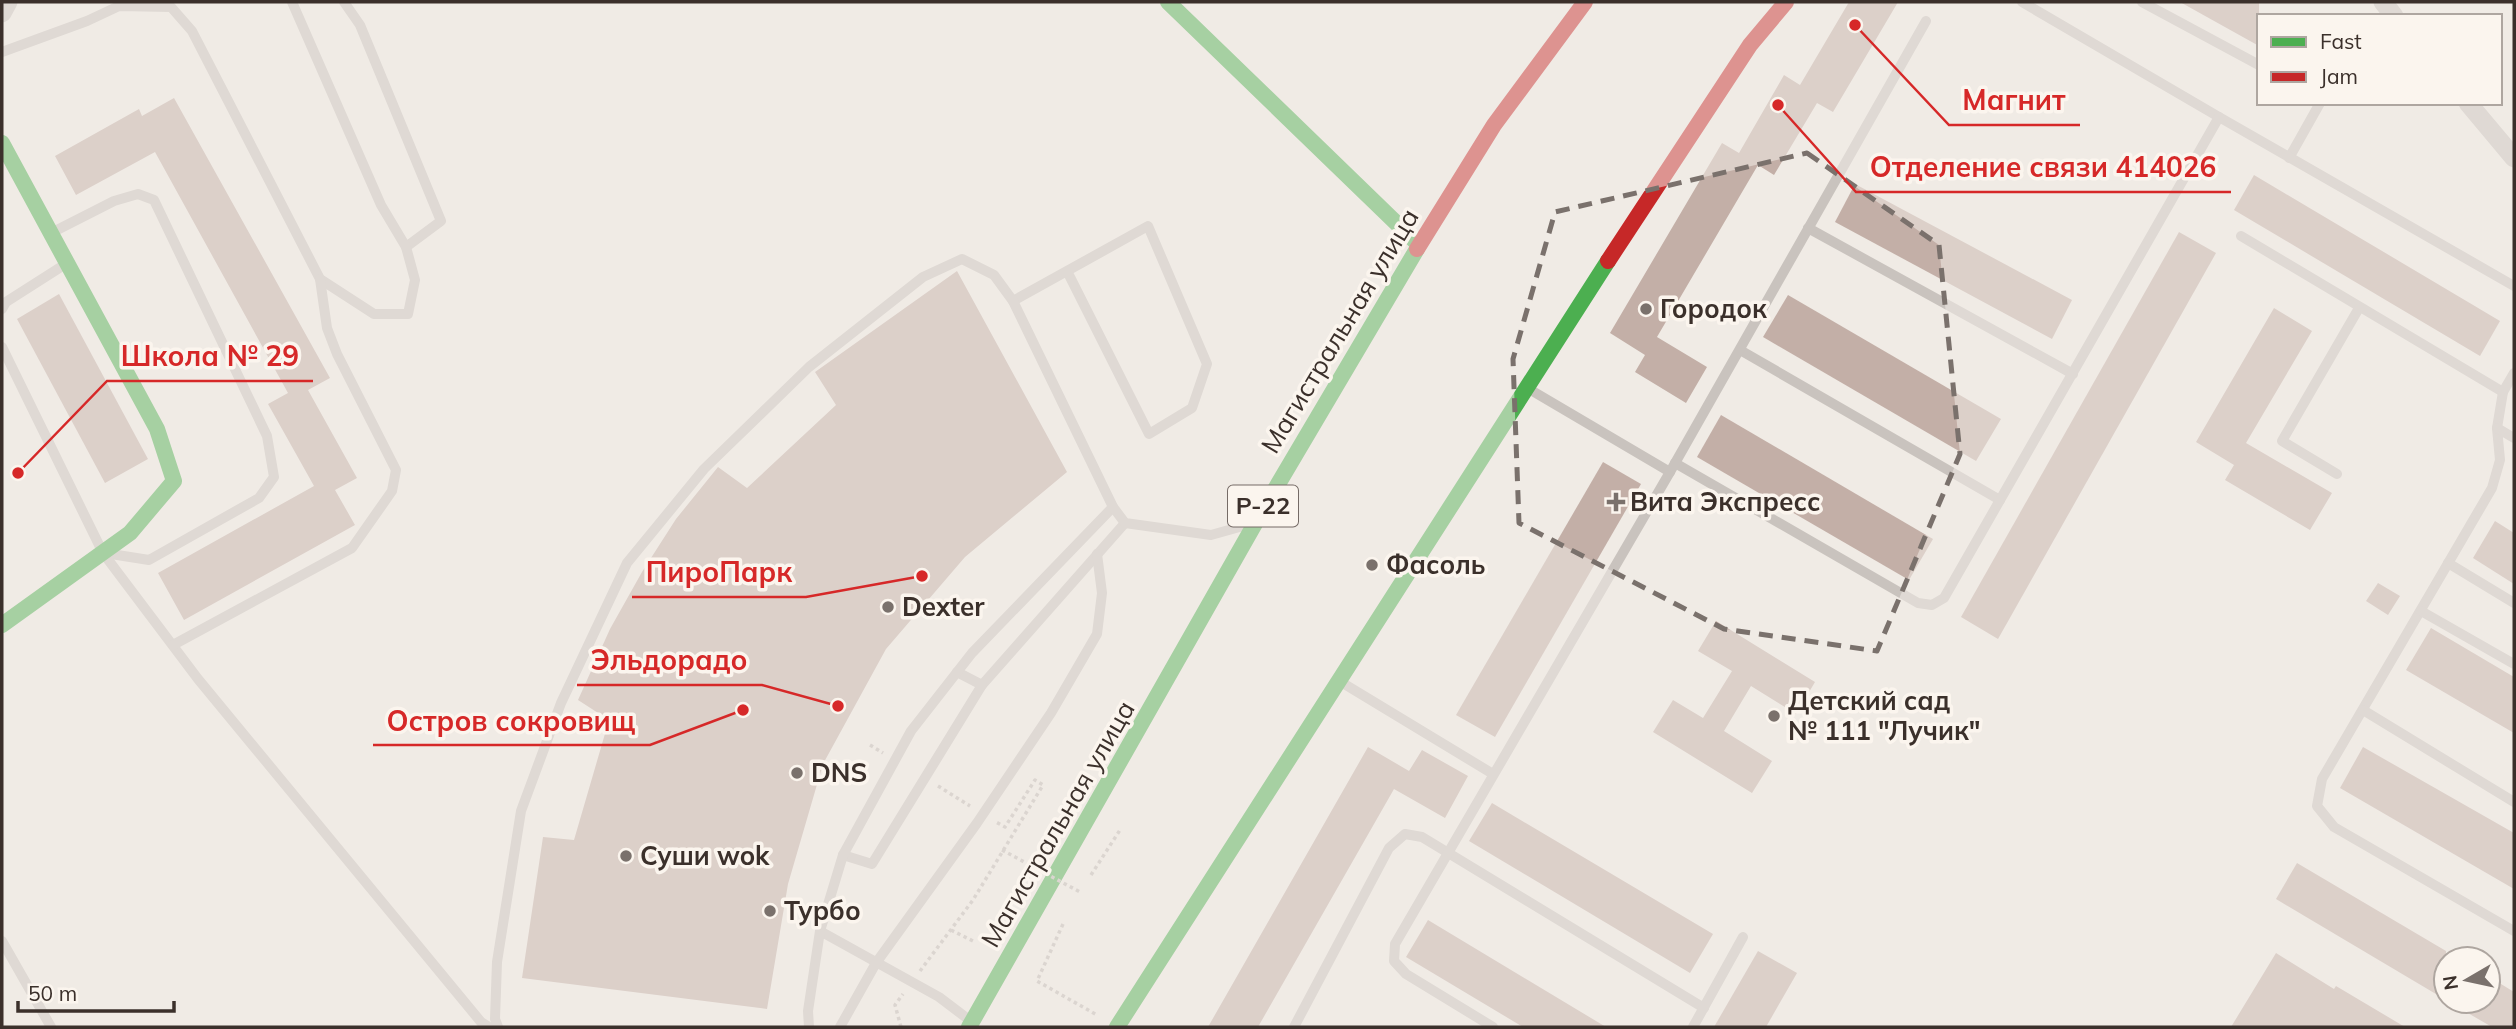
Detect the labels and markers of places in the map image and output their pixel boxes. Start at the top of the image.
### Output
callout: Магнит [1949,76,2080,125]
callout: Отделение связи 414026 [1856,143,2231,192]
place label: Городок [1660,292,1767,325]
marker: Городок [1638,301,1654,317]
callout: Школа № 29 [107,332,313,381]
place label: Вита Экспресс [1630,485,1821,518]
marker: Вита Экспресс [1608,494,1624,510]
callout: ПироПарк [632,548,806,597]
place label: Фасоль [1386,548,1486,581]
marker: Фасоль [1364,557,1380,573]
place label: Dexter [902,590,985,623]
marker: Dexter [880,599,896,615]
callout: Эльдорадо [577,636,762,685]
place label: Детский сад № 111 "Лучик" [1788,684,1980,747]
callout: Остров сокровищ [373,696,650,745]
marker: Детский сад № 111 "Лучик" [1766,708,1782,724]
place label: DNS [811,756,867,789]
marker: DNS [789,765,805,781]
place label: Суши wok [640,839,770,872]
marker: Суши wok [618,848,634,864]
place label: Турбо [784,894,861,927]
marker: Турбо [762,903,778,919]

